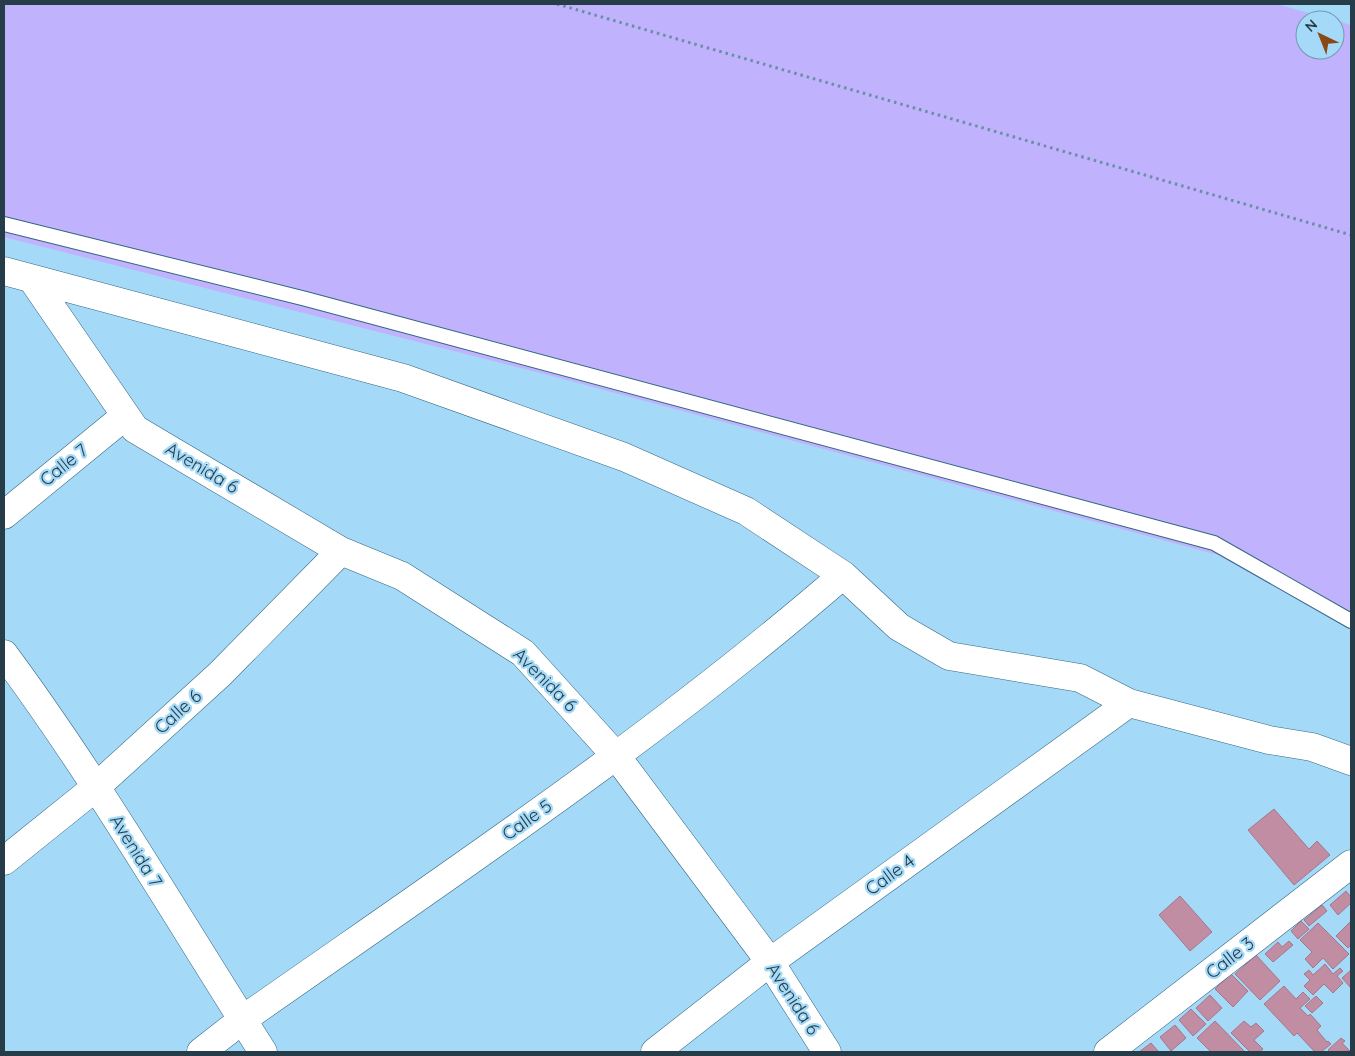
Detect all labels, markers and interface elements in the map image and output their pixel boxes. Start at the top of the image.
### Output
north arrow [1295,10,1345,60]
text: N [1301,15,1321,36]
street label: Avenida 6 [161,437,243,499]
street label: Calle 7 [35,438,92,491]
street label: Avenida 6 [508,643,582,717]
street label: Calle 6 [149,684,206,739]
street label: Calle 5 [497,794,556,845]
street label: Avenida 7 [105,810,168,891]
street label: Calle 4 [861,849,919,900]
street label: Calle 3 [1201,932,1259,984]
street label: Avenida 6 [762,958,825,1039]

